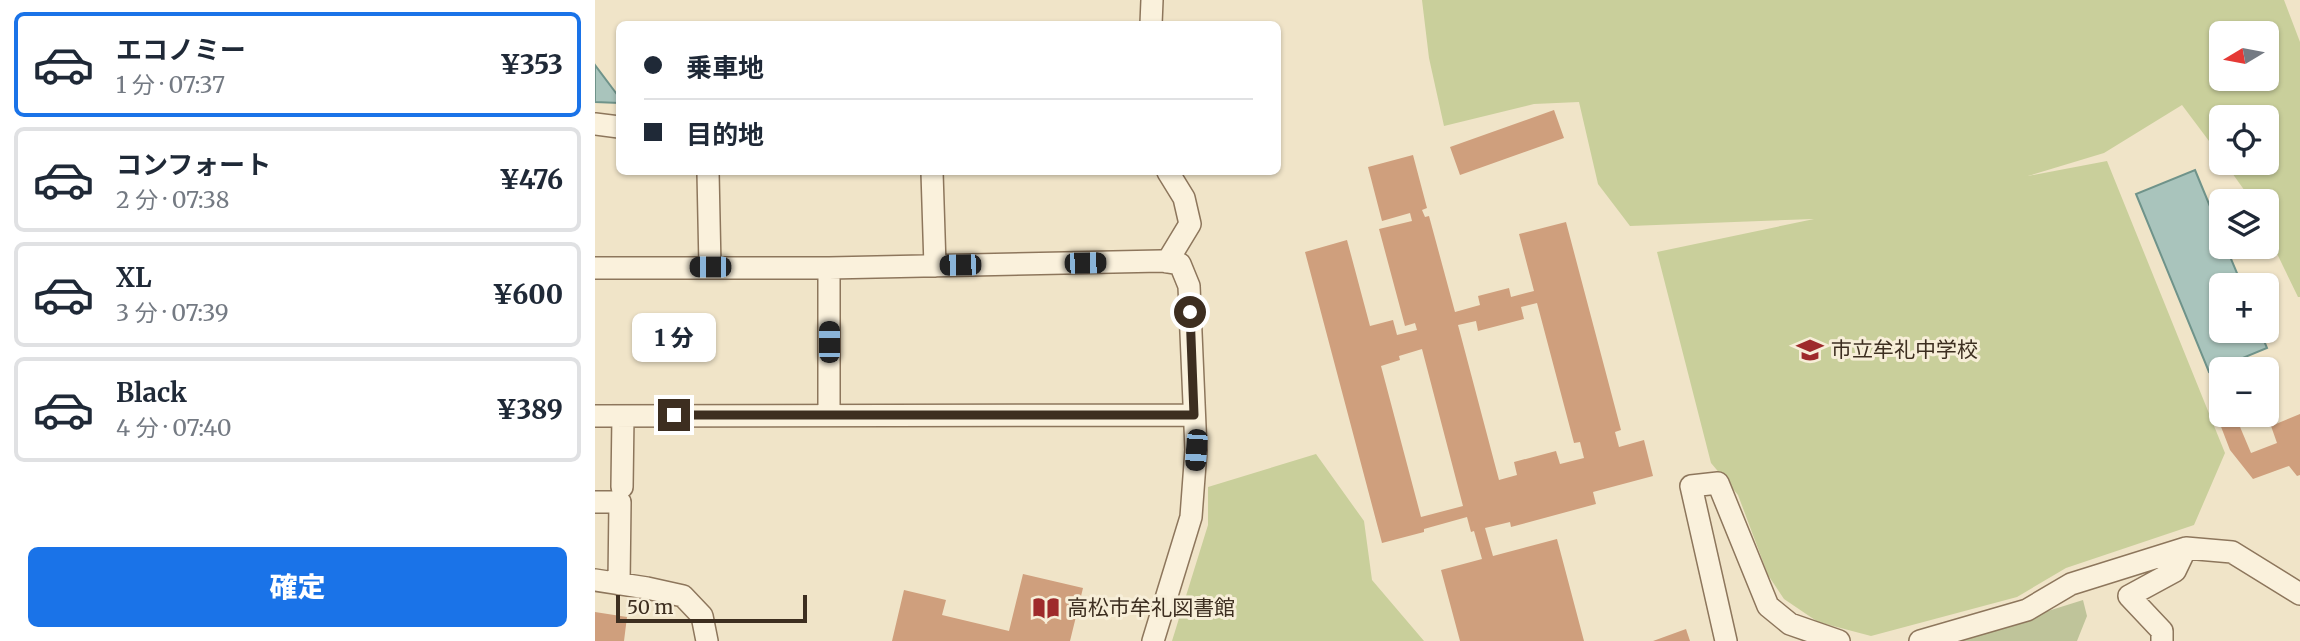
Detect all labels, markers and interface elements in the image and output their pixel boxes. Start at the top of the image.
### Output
north arrow [2209,21,2279,91]
map controls [2209,21,2279,427]
icon: car [32,33,95,96]
text: エコノミー [116,33,246,66]
text: ¥353 [500,48,563,81]
text: 乗車地 [686,51,764,84]
text: 1 分 · 07:37 [116,70,225,99]
button: locate [2209,105,2279,175]
text: 目的地 [686,118,764,151]
icon: car [32,148,95,211]
text: コンフォート [116,148,271,181]
text: ¥476 [499,163,563,196]
text: 2 分 · 07:38 [116,185,229,214]
button: layers [2209,189,2279,259]
car [1064,252,1107,274]
car [939,254,982,276]
car [690,257,732,278]
text: XL [116,261,152,294]
icon: car [32,263,95,326]
button: + [2209,273,2279,343]
text: ¥600 [492,278,563,311]
route start [1174,296,1206,328]
text: 3 分 · 07:39 [116,298,229,327]
callout: 1 分 [632,314,716,362]
car [819,321,840,363]
text: 1 分 [654,323,694,352]
school or university icon: 市立牟礼中学校 [1795,335,1825,365]
place label: 市立牟礼中学校 [1831,336,1978,363]
button: − [2209,357,2279,427]
text: Black [116,376,187,409]
icon: car [32,378,95,441]
text: ¥389 [496,393,563,426]
route end [658,399,690,431]
text: 4 分 · 07:40 [116,413,232,442]
car [1185,428,1208,472]
button: 確定 [28,547,567,627]
scale bar [616,592,807,624]
library icon: 高松市牟礼図書館 [1031,593,1061,623]
place label: 高松市牟礼図書館 [1067,594,1235,621]
text: 50 m [627,595,673,619]

